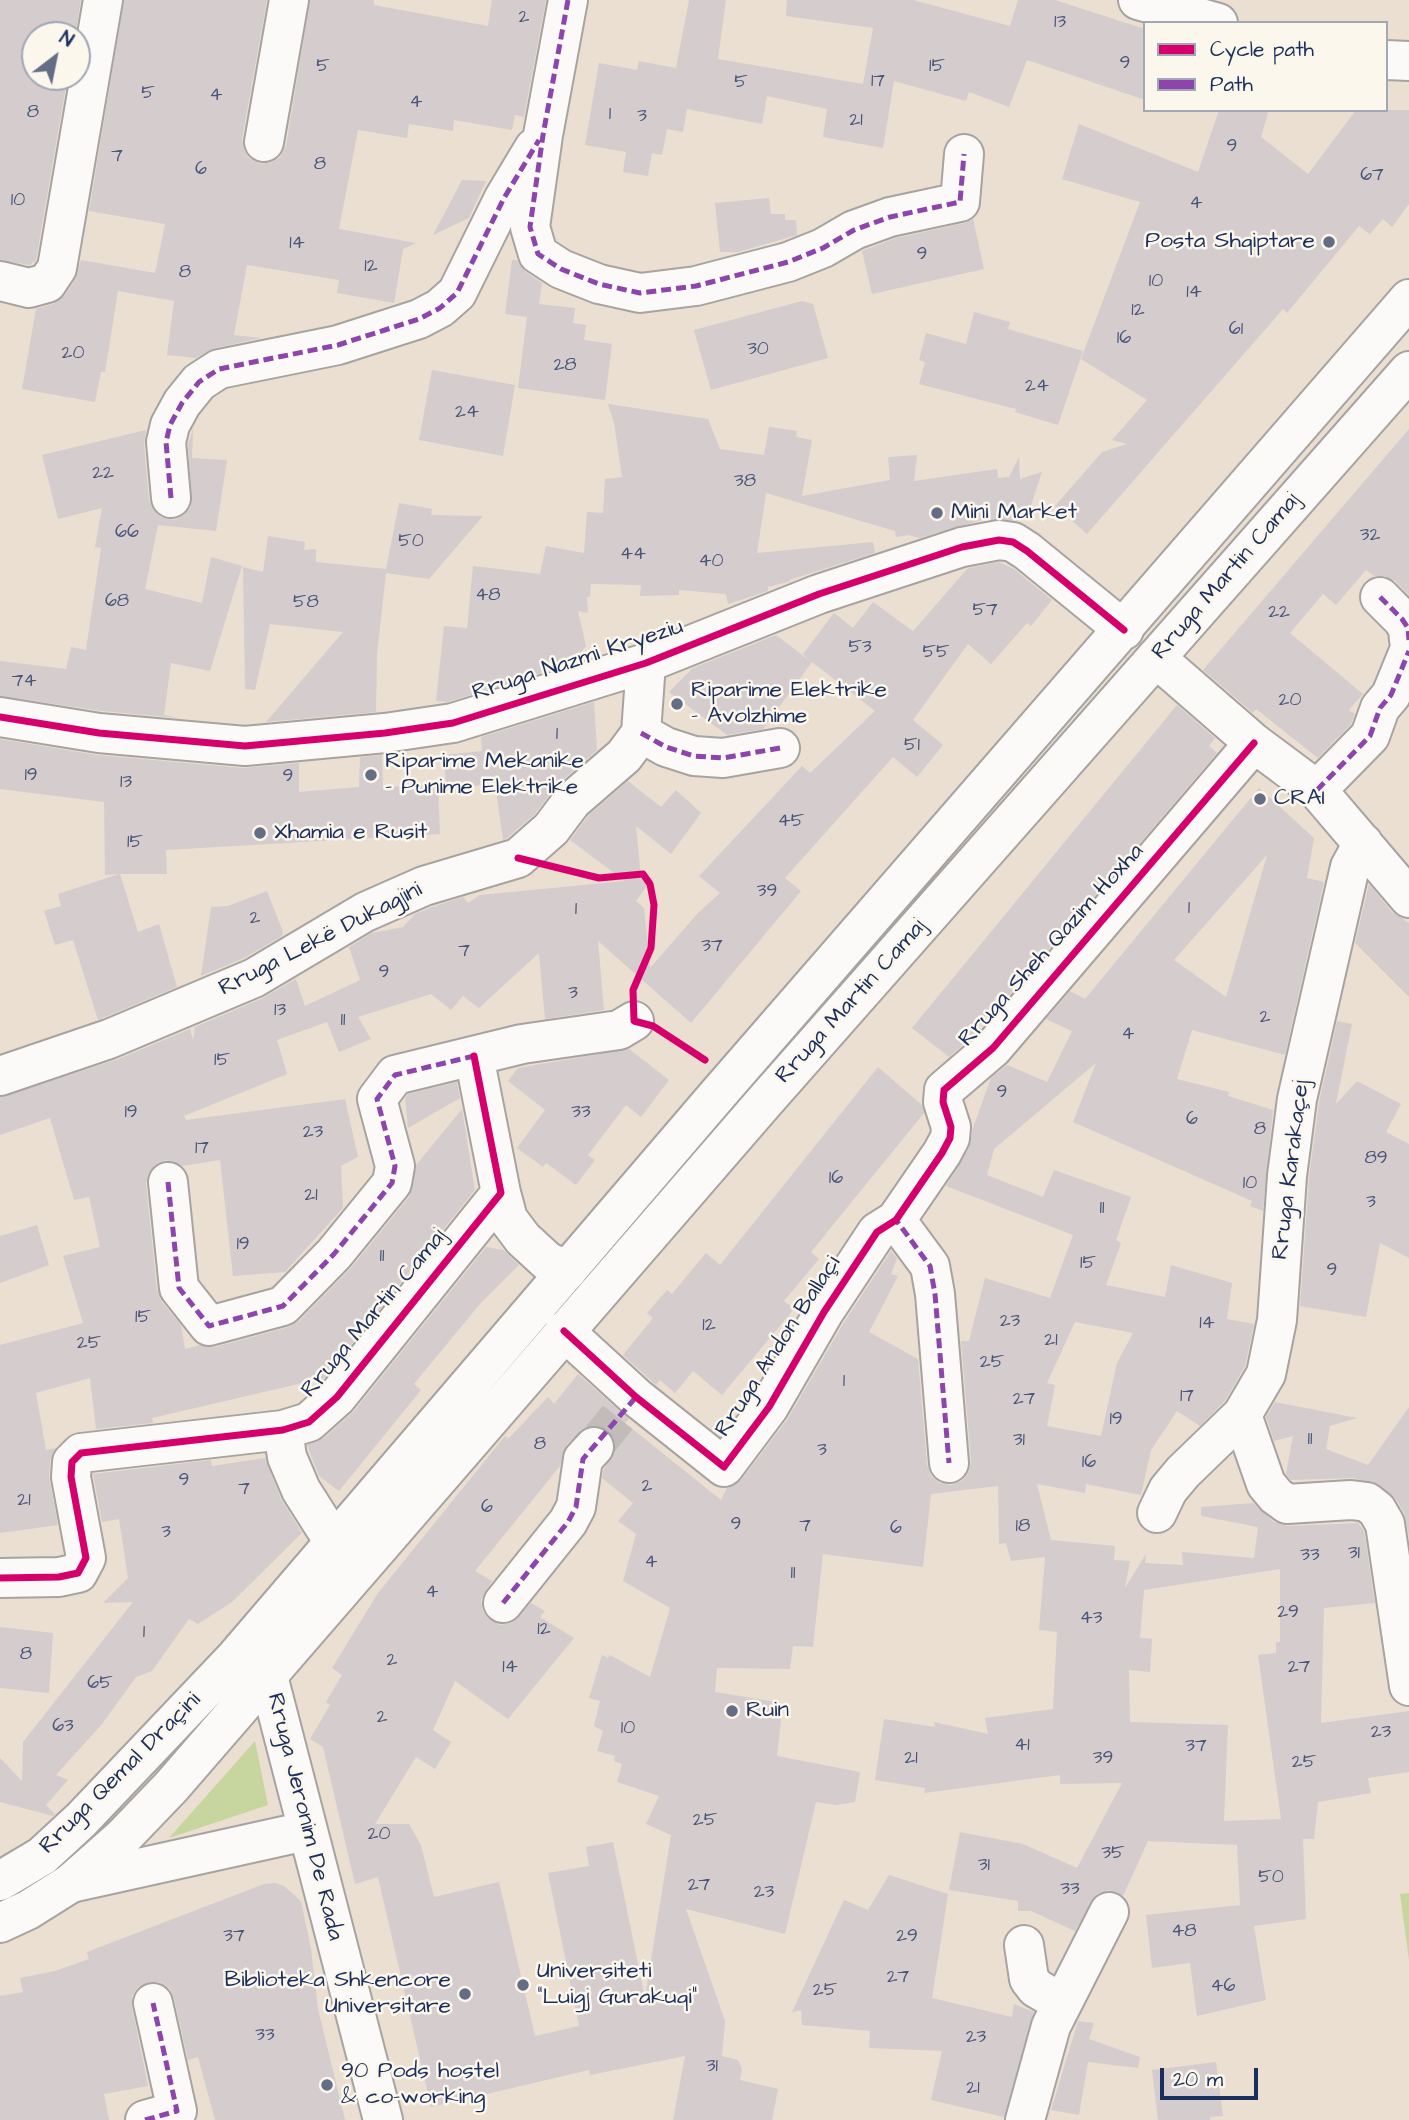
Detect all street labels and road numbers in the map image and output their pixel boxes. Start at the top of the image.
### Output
street label: Rruga Martin Camaj [1147,488,1307,666]
street label: Rruga Nazmi Kryeziu [469,614,687,708]
street label: Rruga Sheh Qazim Hoxha [954,839,1150,1053]
street label: Rruga Lekë Dukagjini [215,877,427,1003]
street label: Rruga Martin Camaj [771,914,933,1090]
street label: Rruga Karakaçej [1267,1079,1317,1261]
street label: Rruga Martin Camaj [296,1224,454,1404]
street label: Rruga Andon Ballaçi [710,1251,848,1443]
street label: Rruga Qemal Draçini [34,1687,208,1861]
street label: Rruga Jeronim De Rada [260,1690,348,1944]

